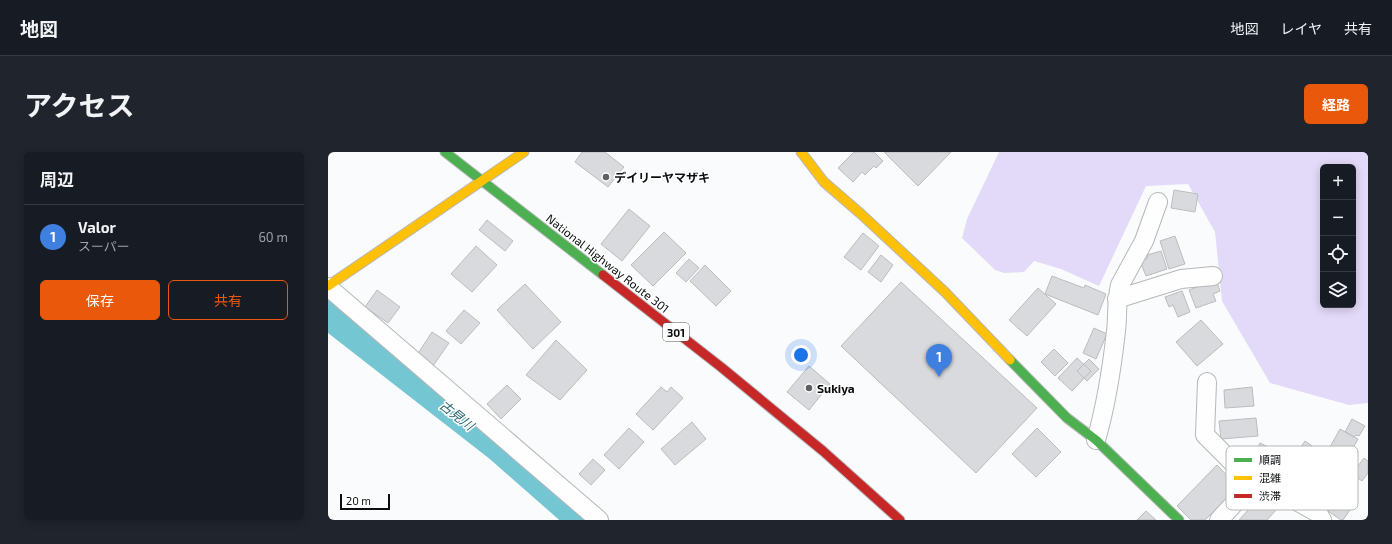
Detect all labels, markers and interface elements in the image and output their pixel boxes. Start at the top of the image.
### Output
text: 地図 [20,17,58,40]
text: 地図 [1230,20,1258,37]
text: レイヤ [1280,20,1322,37]
text: 共有 [1344,20,1372,37]
button: 経路 [1304,84,1368,124]
text: アクセス [24,88,135,122]
map controls [1320,164,1356,308]
button: + [1320,164,1356,200]
text: 周辺 [40,169,74,189]
place label: デイリーヤマザキ [614,170,710,184]
marker: デイリーヤマザキ [601,172,611,182]
button: − [1320,200,1356,236]
street label: National Highway Route 301 [544,211,672,315]
text: Valor [78,218,116,236]
text: 1 [50,229,56,245]
text: 60 m [258,229,288,245]
button: locate [1320,236,1356,272]
text: スーパー [78,238,130,254]
button: layers [1320,272,1356,308]
button: 保存 [40,280,160,320]
button: 共有 [168,280,288,320]
road number: 301 [663,323,689,341]
pin: 1 [926,344,952,377]
your location [791,345,811,365]
place label: Sukiya [817,381,855,396]
marker: Sukiya [804,383,814,393]
water label: 古見川 [437,397,479,435]
legend [1226,446,1358,510]
text: 順調 [1259,453,1281,466]
text: 混雑 [1259,471,1281,484]
text: 渋滞 [1259,489,1281,502]
scale bar [340,492,390,511]
text: 20 m [346,494,371,507]

